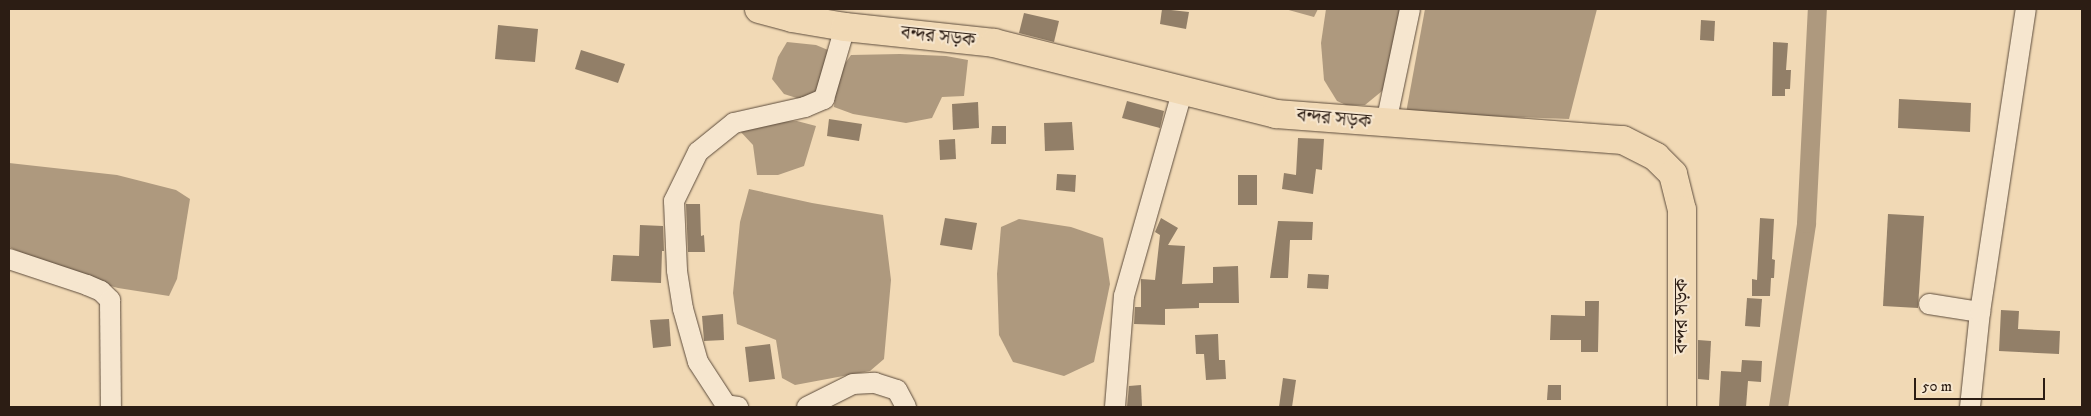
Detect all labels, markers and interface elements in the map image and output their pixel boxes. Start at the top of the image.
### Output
street label: বন্দর সড়ক [900,22,976,52]
street label: বন্দর সড়ক [1296,104,1372,134]
street label: বন্দর সড়ক [1671,279,1693,353]
scale bar [1916,368,2047,400]
text: 50 m [1922,377,1952,396]

